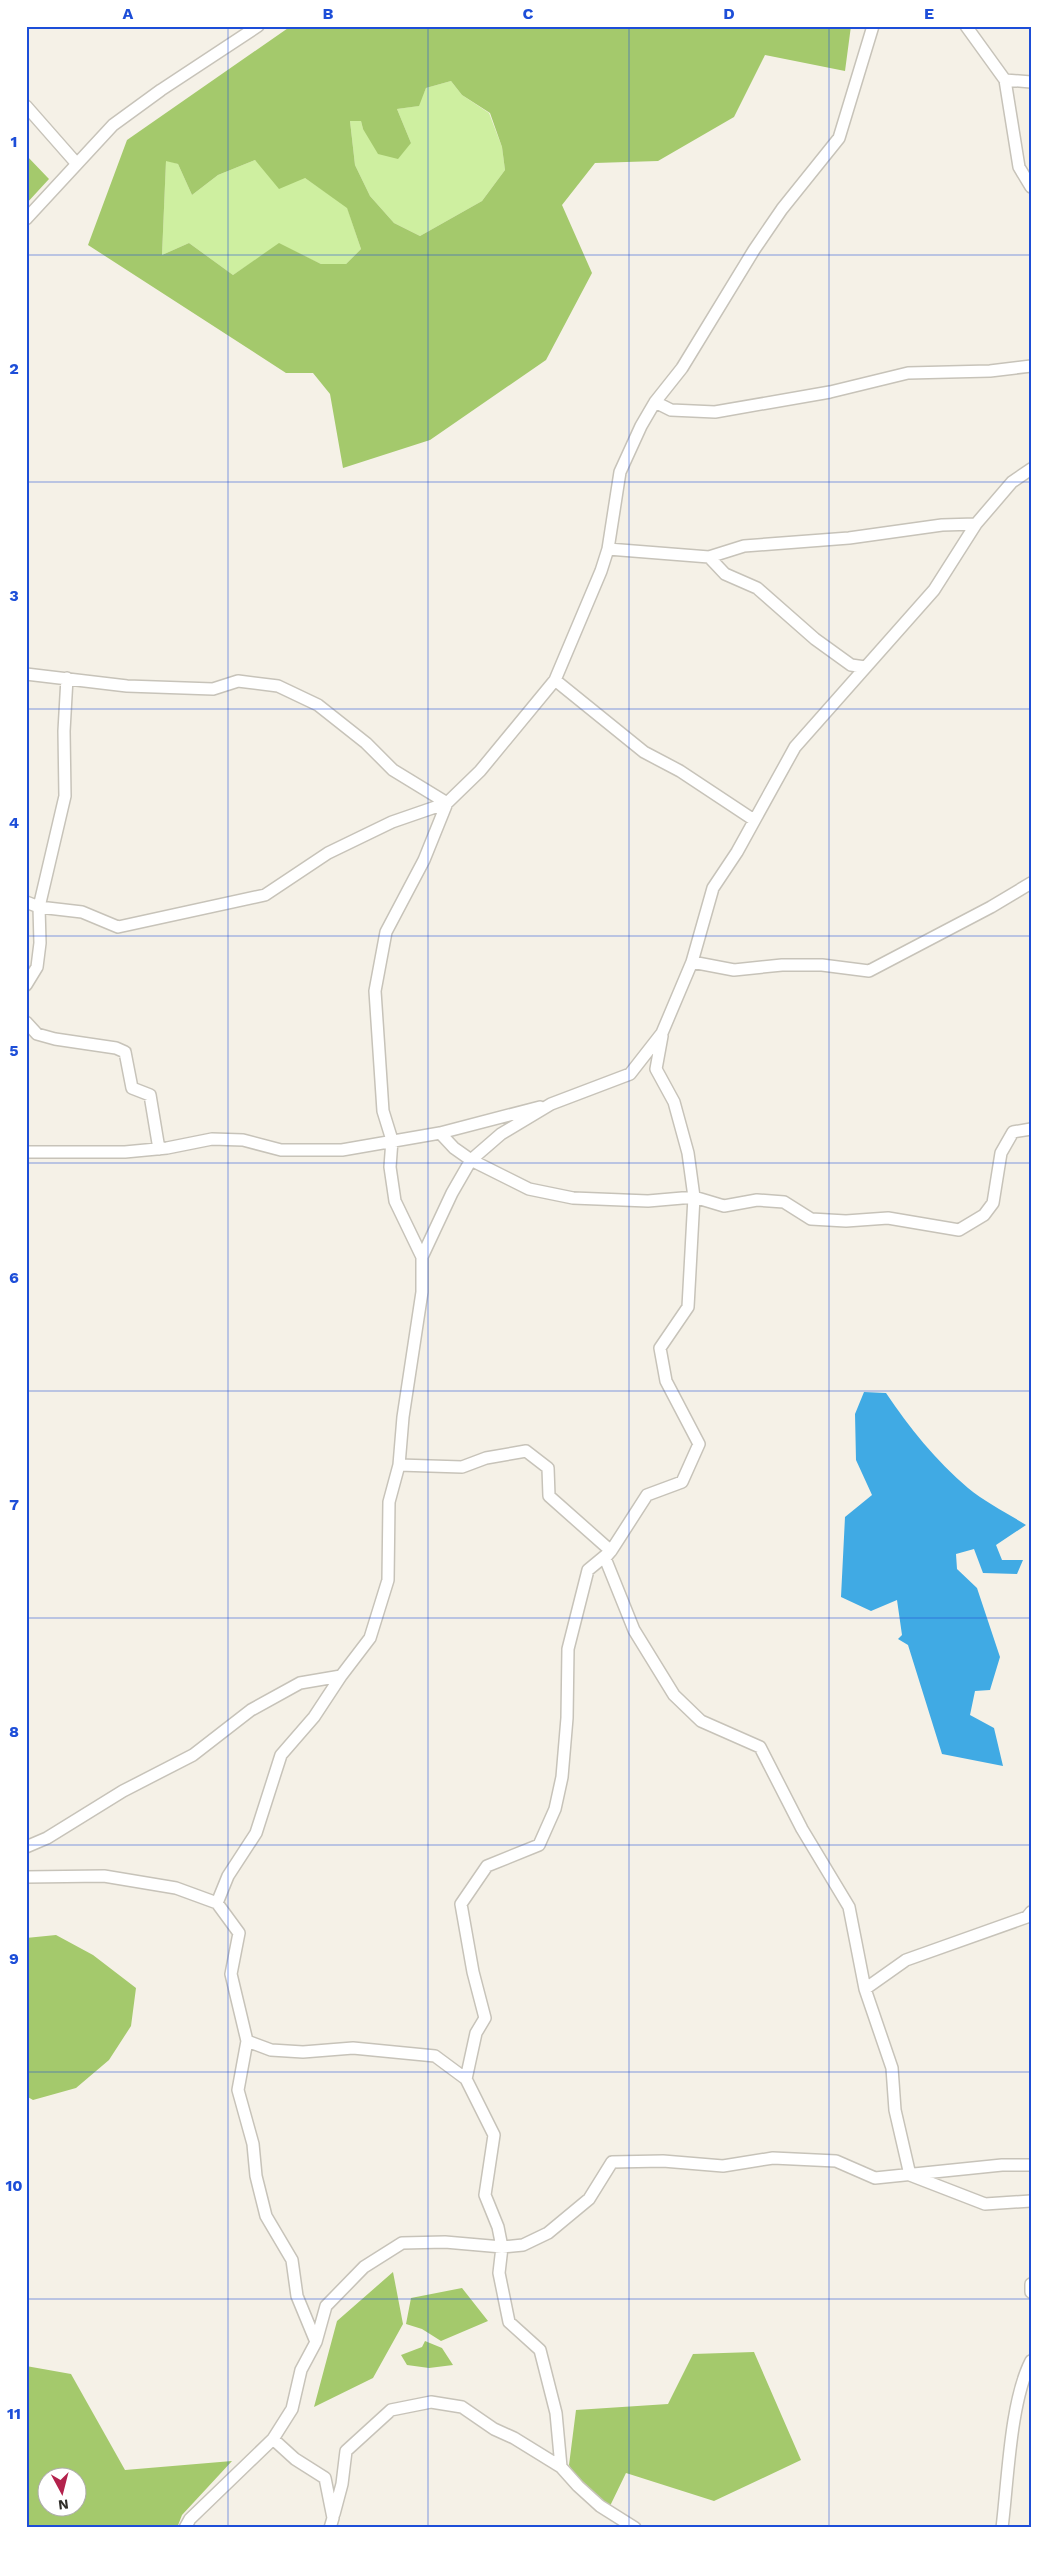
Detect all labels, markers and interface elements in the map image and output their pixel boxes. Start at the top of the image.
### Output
text: A [123,4,134,23]
text: B [323,4,334,23]
text: C [523,4,534,23]
text: D [723,4,735,23]
text: E [924,4,934,23]
text: 1 [11,132,17,151]
text: 2 [9,359,19,378]
text: 3 [9,586,19,605]
text: 4 [9,813,19,832]
text: 5 [9,1041,19,1060]
text: 6 [9,1268,19,1287]
text: 7 [9,1495,19,1514]
text: 8 [9,1722,19,1741]
text: 9 [9,1949,19,1968]
text: 10 [5,2176,23,2195]
text: 11 [7,2404,21,2423]
north arrow [38,2466,88,2516]
text: N [57,2496,70,2513]

